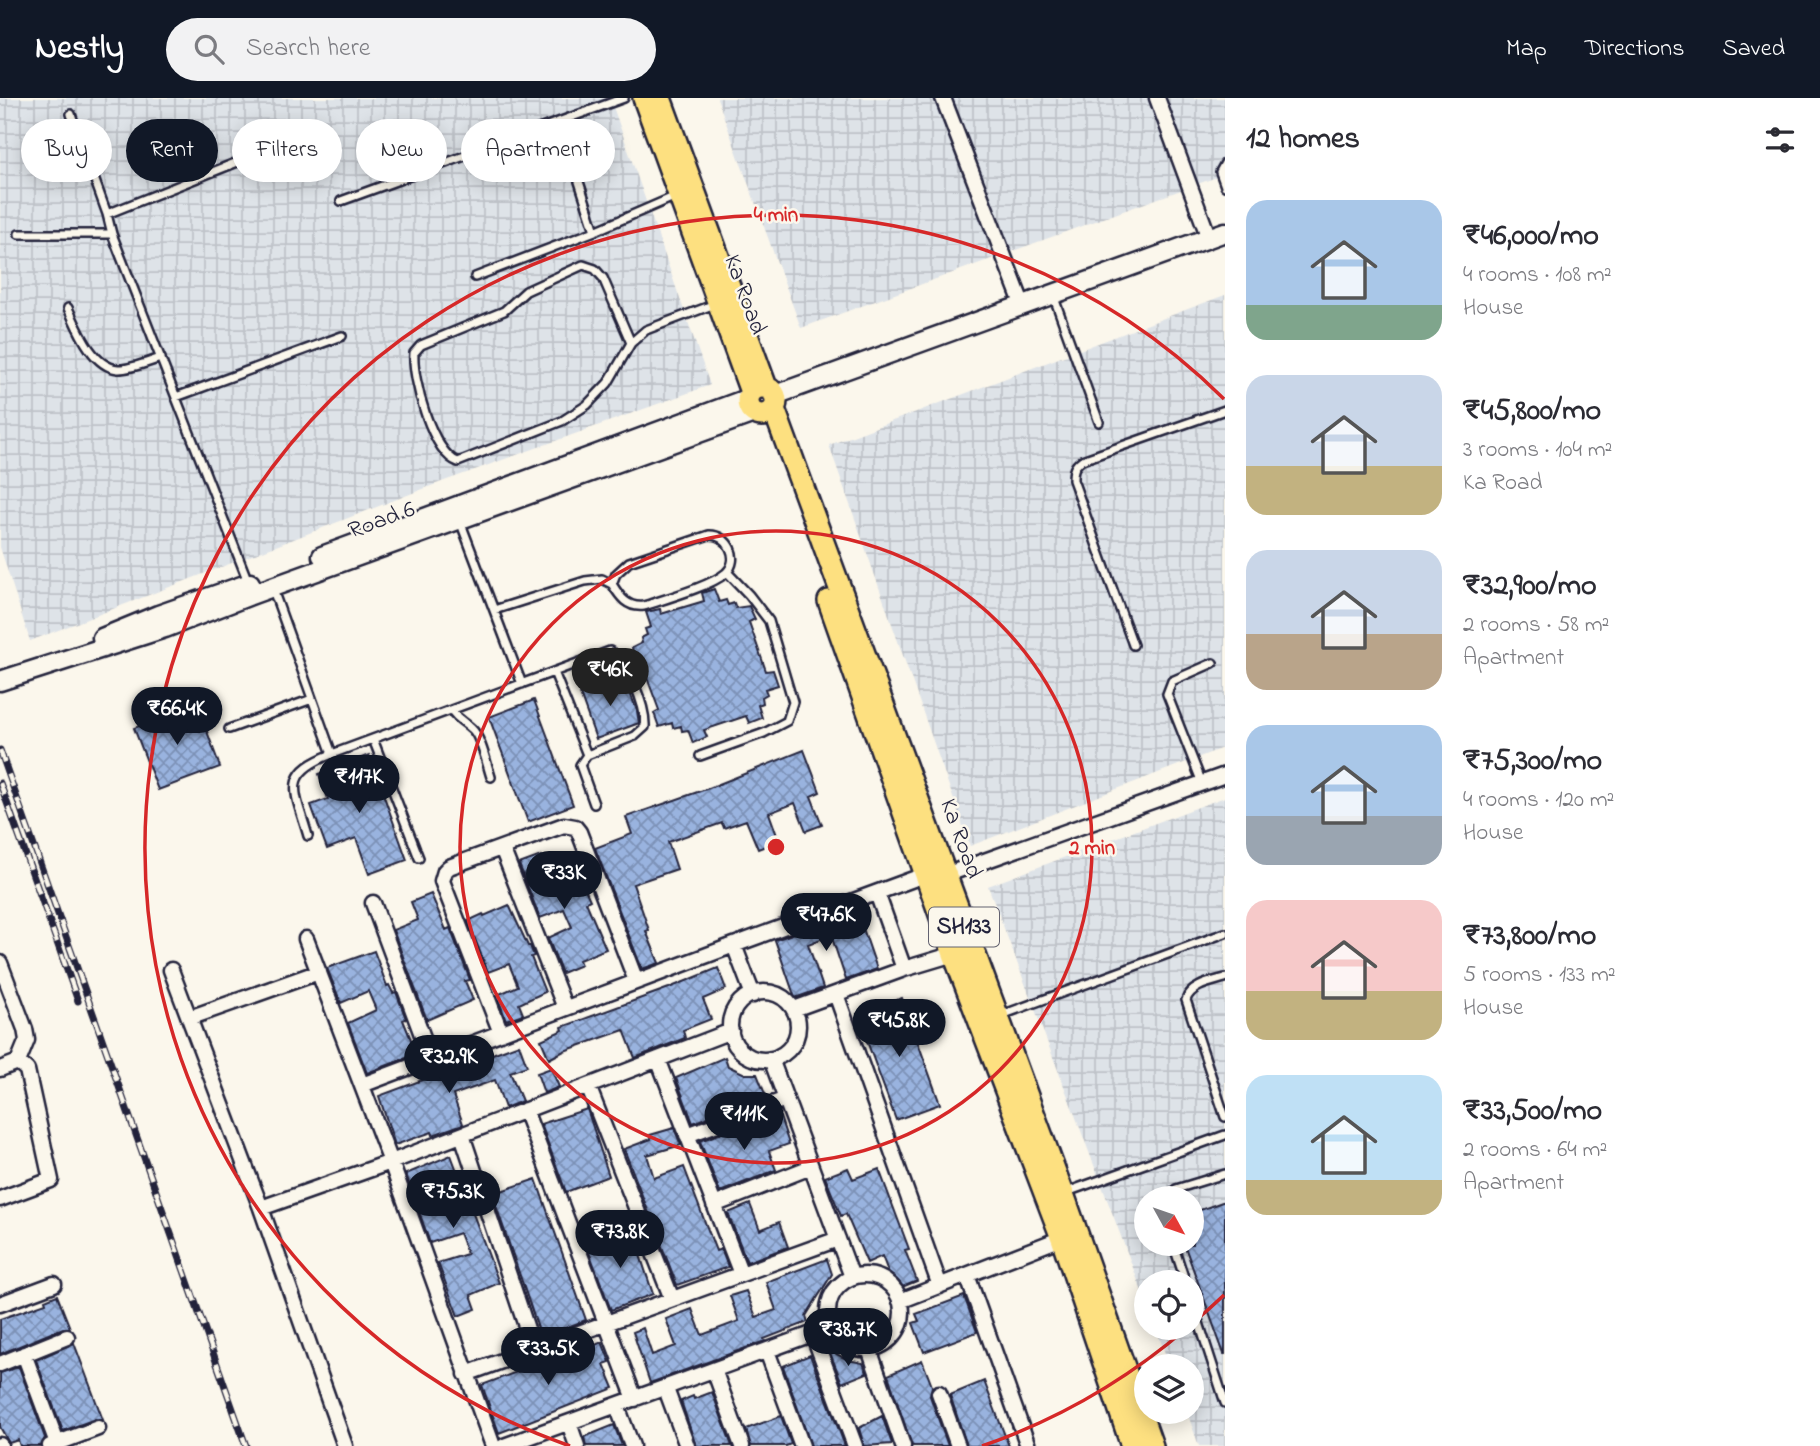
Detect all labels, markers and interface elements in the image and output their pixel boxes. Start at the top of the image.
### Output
search box [166,18,656,81]
text: Nestly [35,25,124,73]
icon: search [190,30,228,68]
text: Search here [246,30,370,68]
text: Map [1506,32,1547,67]
text: Directions [1585,32,1684,67]
text: Saved [1722,32,1785,67]
text: 12 homes [1246,118,1360,162]
chip: Buy [21,119,112,182]
chip: Rent [126,119,218,182]
chip: Filters [232,119,342,182]
chip: New [356,119,447,182]
chip: Apartment [461,119,615,182]
icon: filters [1761,121,1799,159]
text: 4 min [754,201,798,231]
text: ₹46,000/mo [1463,215,1599,259]
icon: home [1302,228,1386,312]
street label: Ka Road [713,250,775,340]
text: 4 rooms · 108 m² [1463,259,1612,292]
text: House [1463,292,1523,325]
text: ₹45,800/mo [1463,390,1601,434]
icon: home [1302,403,1386,487]
text: 3 rooms · 104 m² [1463,434,1612,467]
text: Ka Road [1463,467,1542,500]
street label: Road 6 [344,493,421,549]
text: ₹32,900/mo [1463,565,1597,609]
icon: home [1302,578,1386,662]
text: 2 rooms · 58 m² [1463,609,1609,642]
text: Apartment [1463,642,1564,675]
pin: ₹46K [569,648,651,708]
text: ₹46K [588,654,632,687]
pin: ₹66.4K [120,688,234,747]
text: ₹66.4K [147,693,207,726]
text: ₹75,300/mo [1463,740,1602,784]
icon: home [1302,753,1386,837]
pin: ₹117K [310,756,408,815]
text: ₹117K [334,761,384,794]
text: 4 rooms · 120 m² [1463,784,1614,817]
street label: Ka Road [929,794,991,884]
text: House [1463,817,1523,850]
text: 2 min [1068,834,1115,864]
centre of rings [764,835,788,859]
pin: ₹33K [523,852,605,911]
text: ₹33K [542,857,586,890]
pin: ₹47.6K [769,894,883,953]
text: ₹47.6K [797,899,855,932]
road number: SH133 [929,908,999,946]
text: ₹73,800/mo [1463,915,1596,959]
icon: home [1302,928,1386,1012]
text: 5 rooms · 133 m² [1463,959,1616,992]
text: House [1463,992,1523,1025]
pin: ₹45.8K [842,1000,956,1059]
text: ₹45.8K [869,1005,929,1038]
pin: ₹32.9K [392,1035,506,1095]
text: ₹32.9K [420,1041,478,1074]
text: ₹33,500/mo [1463,1090,1602,1134]
pin: ₹111K [695,1093,793,1152]
text: ₹111K [721,1098,767,1131]
icon: home [1302,1103,1386,1187]
text: 2 rooms · 64 m² [1463,1134,1607,1167]
text: Apartment [1463,1167,1564,1200]
pin: ₹75.3K [396,1170,510,1230]
text: ₹75.3K [422,1176,484,1209]
north arrow [1134,1186,1204,1256]
map controls [1134,1186,1204,1424]
pin: ₹73.8K [563,1210,677,1270]
text: ₹73.8K [591,1216,649,1249]
button: locate [1134,1270,1204,1340]
pin: ₹38.7K [791,1308,905,1368]
text: ₹38.7K [819,1314,877,1347]
pin: ₹33.5K [491,1328,605,1387]
text: ₹33.5K [517,1333,579,1366]
button: layers [1134,1354,1204,1424]

